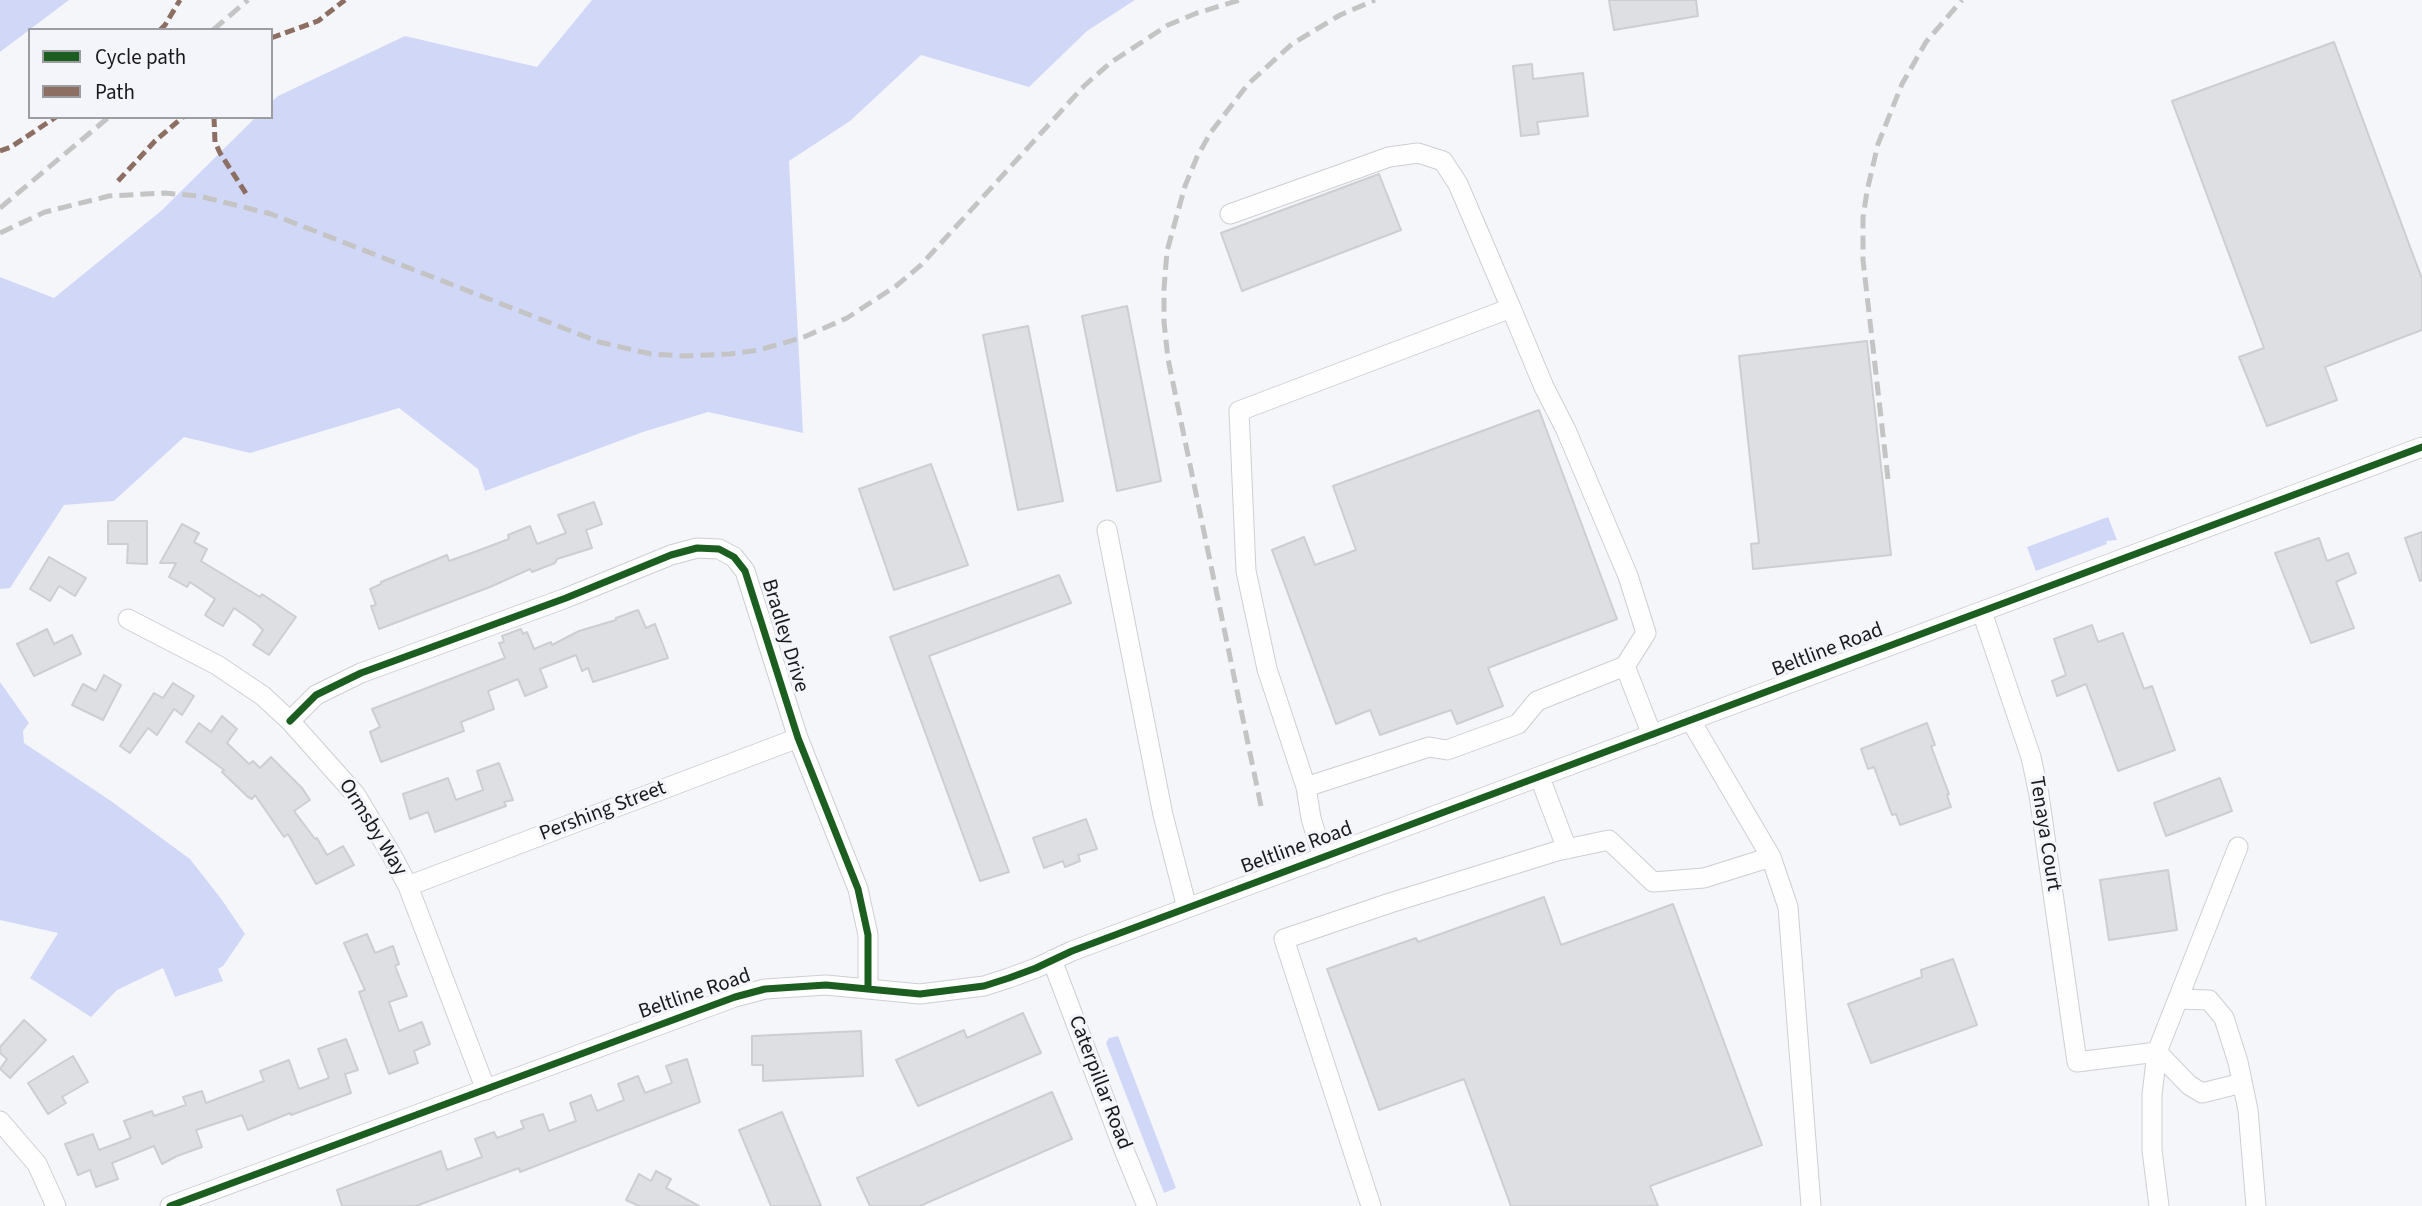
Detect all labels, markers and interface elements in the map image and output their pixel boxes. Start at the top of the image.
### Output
legend [28,28,273,119]
text: Cycle path [95,42,186,72]
text: Path [95,77,135,107]
street label: Bradley Drive [755,576,813,696]
street label: Beltline Road [1769,618,1887,684]
street label: Ormsby Way [332,775,412,881]
street label: Tenaya Court [2023,775,2065,893]
street label: Pershing Street [536,776,670,848]
street label: Beltline Road [1238,817,1356,881]
street label: Beltline Road [636,964,754,1026]
street label: Caterpillar Road [1062,1012,1136,1154]

